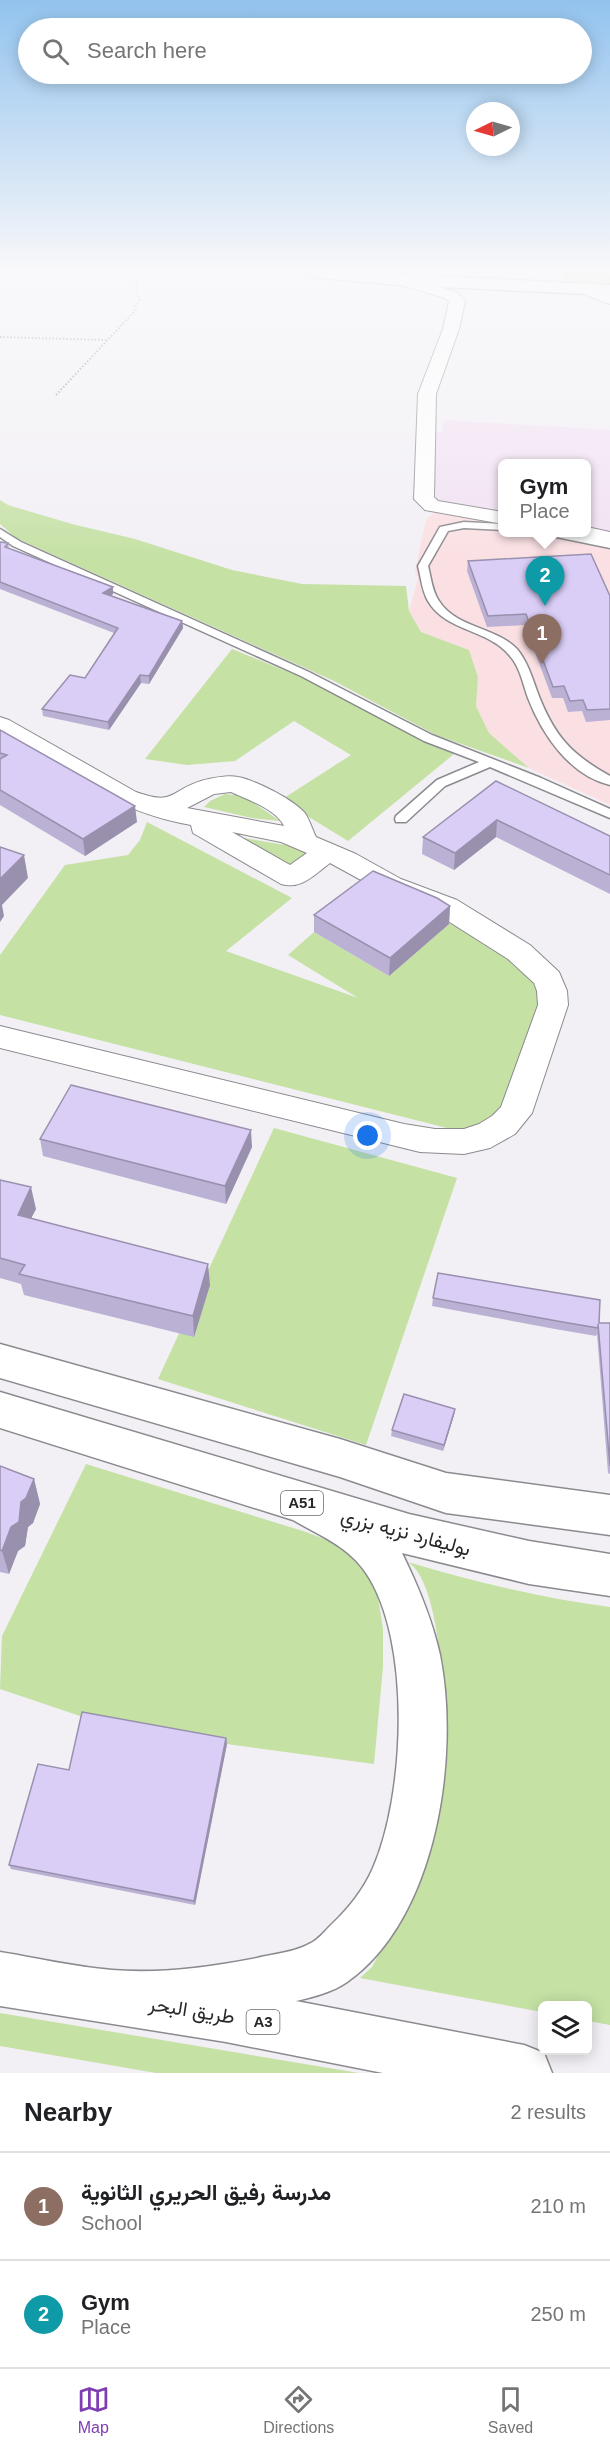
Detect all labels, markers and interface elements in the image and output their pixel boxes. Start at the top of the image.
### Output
search box [18,18,592,84]
icon: search [39,35,72,68]
text: Search here [87,38,207,63]
north arrow [466,102,520,156]
popup [498,459,591,537]
text: Gym [519,474,568,499]
text: Place [519,500,570,522]
pin: 2 [526,556,564,606]
pin: 1 [522,614,562,664]
your location [353,1121,382,1150]
road number: A51 [281,1491,323,1515]
street label: بوليفارد نزيه بزري [337,1504,473,1566]
street label: طريق البحر [146,1992,237,2030]
map controls [538,2001,592,2055]
button: layers [538,2001,592,2055]
road number: A3 [246,2010,280,2034]
text: Nearby [24,2097,112,2127]
text: 2 results [510,2101,586,2123]
text: مدرسة رفيق الحريري الثانوية [81,2180,331,2205]
text: 1 [38,2195,49,2217]
text: 210 m [530,2195,586,2217]
text: School [81,2212,142,2234]
text: Gym [81,2290,130,2315]
text: 2 [38,2303,49,2325]
text: 250 m [530,2303,586,2325]
text: Place [81,2316,131,2338]
tab: Map [77,2383,110,2437]
tab: Directions [263,2383,334,2437]
tab: Saved [488,2383,533,2437]

